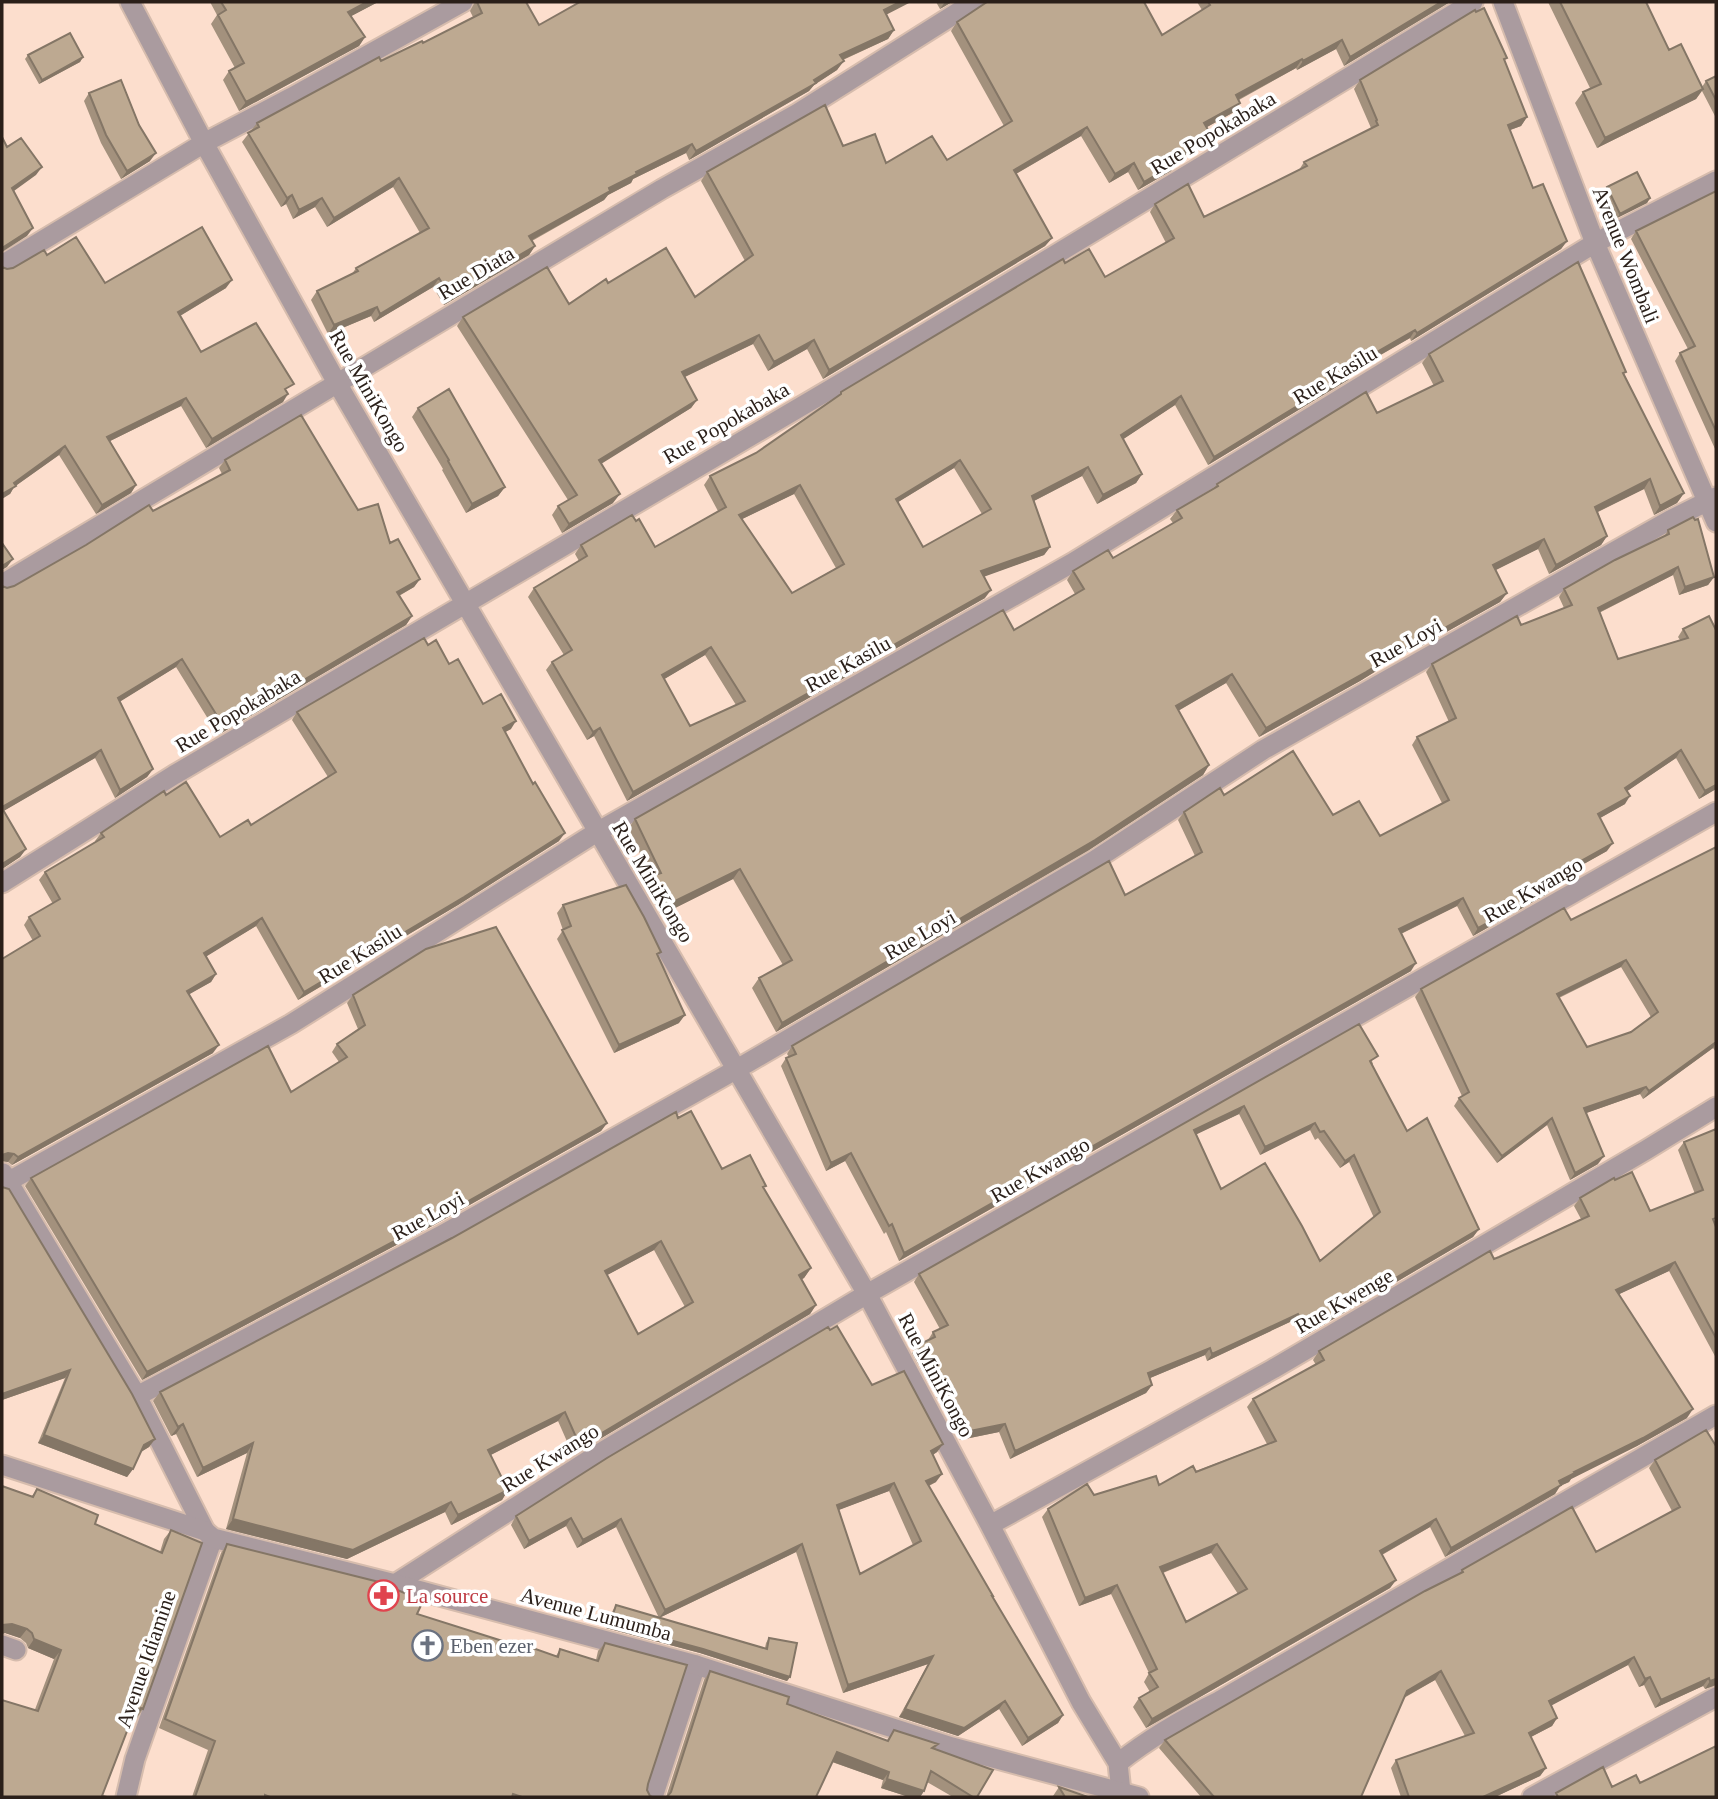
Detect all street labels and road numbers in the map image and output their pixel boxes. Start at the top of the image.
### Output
street label: Rue Popokabaka [1146,86,1280,180]
street label: Avenue Wombali [1588,183,1664,327]
street label: Rue Diata [434,241,519,305]
street label: Rue MiniKongo [324,326,414,456]
street label: Rue Kasilu [1289,340,1382,409]
street label: Rue Popokabaka [659,377,794,469]
street label: Rue Loyi [1366,613,1446,673]
street label: Rue Kasilu [801,630,895,697]
street label: Rue Popokabaka [171,664,305,758]
street label: Rue MiniKongo [607,817,699,947]
street label: Rue Kwango [1479,852,1587,928]
street label: Rue Loyi [880,905,960,965]
street label: Rue Kasilu [314,919,407,989]
street label: Rue Kwango [986,1132,1094,1208]
street label: Rue Loyi [388,1186,468,1246]
street label: Rue Kwenge [1291,1263,1397,1339]
street label: Rue MiniKongo [893,1309,979,1441]
street label: Rue Kwango [497,1419,603,1497]
street label: Avenue Lumumba [518,1582,675,1646]
street label: Avenue Idiamine [111,1587,181,1731]

